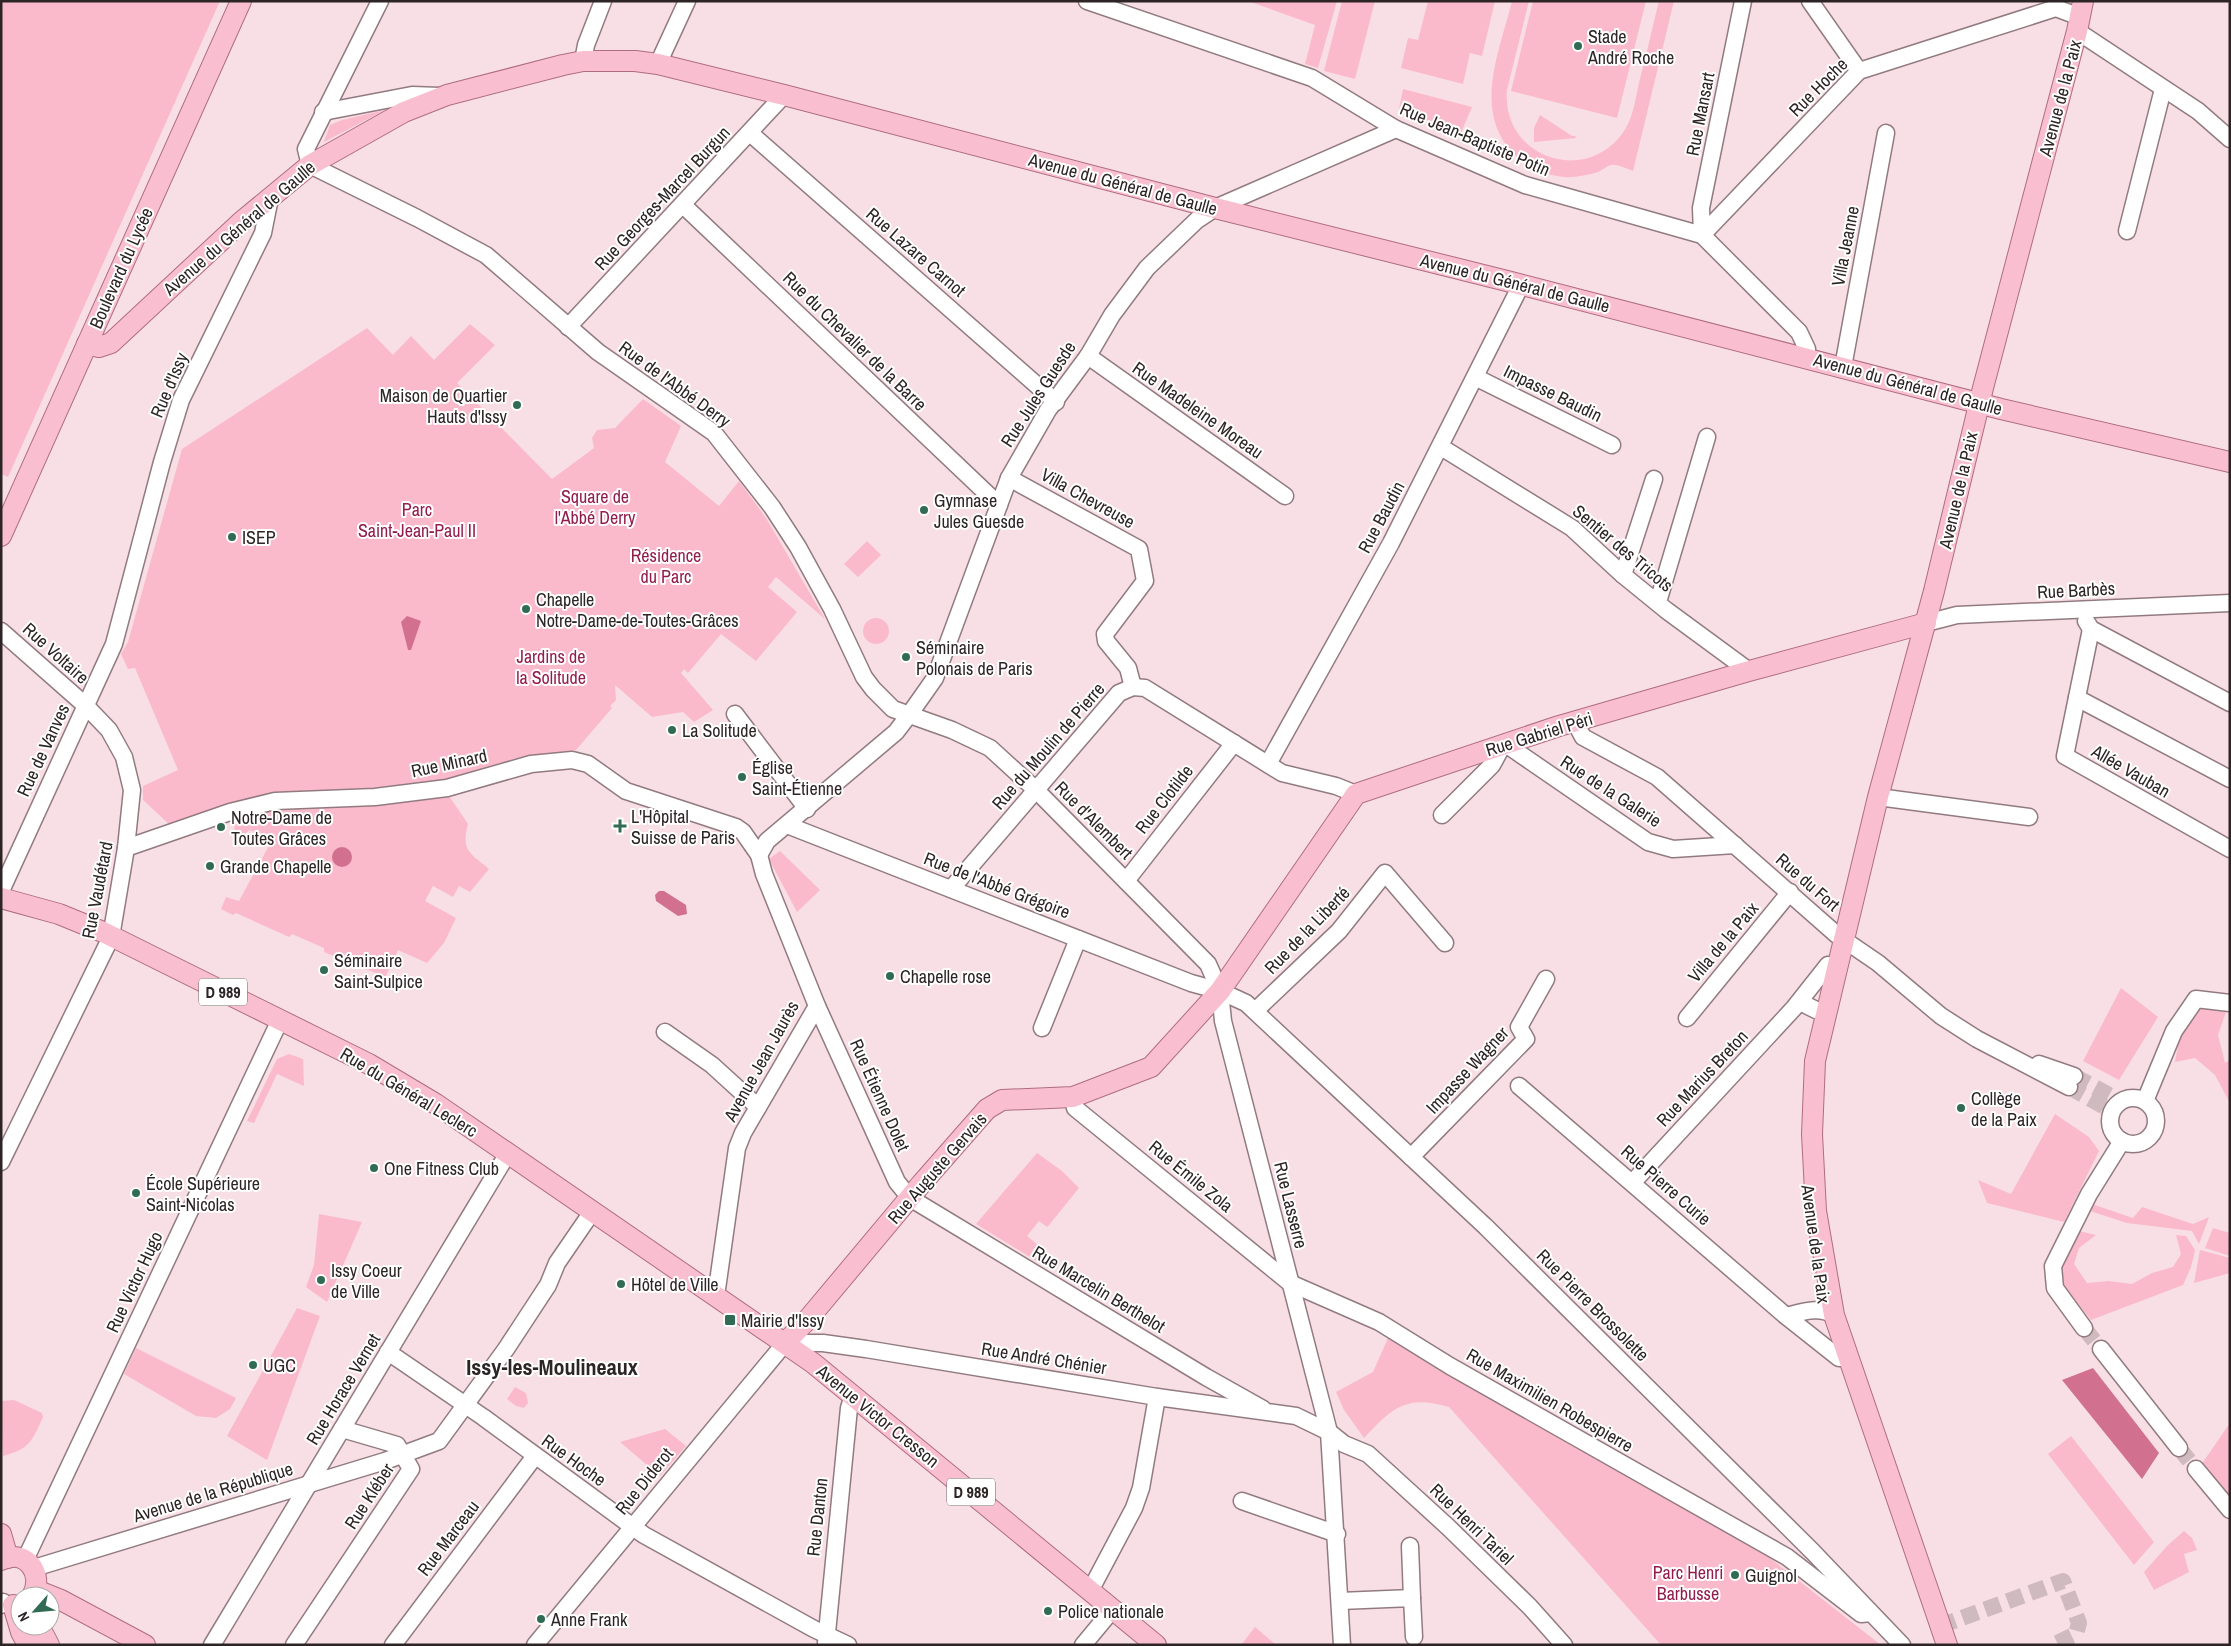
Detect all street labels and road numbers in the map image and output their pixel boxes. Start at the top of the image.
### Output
street label: Avenue de la Paix [2032,36,2088,160]
street label: Rue Hoche [1783,52,1853,122]
street label: Rue Mansart [1680,70,1720,158]
street label: Rue Jean-Baptiste Potin [1396,96,1554,182]
street label: Rue Georges-Marcel Burgun [589,120,735,276]
street label: Avenue du Général de Gaulle [1025,147,1220,221]
street label: Avenue du Général de Gaulle [157,155,320,302]
street label: Rue Lazare Carnot [861,202,971,302]
street label: Boulevard du Lycée [83,204,159,332]
street label: Villa Jeanne [1825,204,1865,288]
street label: Avenue du Général de Gaulle [1417,247,1612,319]
street label: Rue du Chevalier de la Barre [778,266,932,416]
street label: Rue de l'Abbé Derry [614,335,736,433]
street label: Rue Jules Guesde [994,336,1082,452]
street label: Avenue du Général de Gaulle [1810,347,2005,421]
street label: Rue d'Issy [144,348,194,421]
street label: Rue Madeleine Moreau [1128,356,1268,464]
street label: Impasse Baudin [1500,358,1606,428]
street label: Avenue de la Paix [1932,428,1984,552]
street label: Villa Chevreuse [1036,462,1140,534]
street label: Rue Baudin [1352,477,1410,557]
street label: Sentier des Tricots [1568,499,1678,597]
street label: Rue Barbès [2036,575,2116,605]
street label: Rue Voltaire [17,617,95,689]
street label: Rue du Moulin de Pierre [986,677,1110,815]
street label: Rue de Vanves [11,699,75,801]
street label: Rue Gabriel Péri [1482,706,1596,762]
street label: Allée Vauban [2086,738,2175,804]
street label: Rue Minard [409,743,489,783]
street label: Rue de la Galerie [1556,749,1666,833]
street label: Rue Clotilde [1129,759,1199,839]
street label: Rue d'Alembert [1049,775,1139,865]
street label: Rue Vaudétard [75,839,119,941]
street label: Rue de l'Abbé Grégoire [920,846,1074,924]
street label: Rue du Fort [1771,847,1845,917]
street label: Rue de la Liberté [1259,881,1355,979]
street label: Villa de la Paix [1682,896,1765,988]
road number: D 989 [199,979,247,1006]
street label: Avenue Jean Jaurès [717,996,804,1127]
street label: Impasse Wagner [1420,1021,1514,1119]
street label: Rue Marius Breton [1651,1024,1753,1132]
street label: Rue Étienne Dolet [844,1035,916,1155]
street label: Rue du Général Leclerc [336,1041,482,1143]
street label: Rue Auguste Gervais [882,1107,992,1229]
street label: Rue Émile Zola [1144,1134,1238,1218]
street label: Rue Pierre Curie [1616,1139,1716,1231]
street label: Rue Lasserre [1268,1159,1314,1251]
street label: Avenue de la Paix [1795,1182,1837,1306]
street label: Rue Victor Hugo [100,1227,168,1337]
street label: Rue Marcelin Berthelot [1028,1239,1170,1339]
street label: Rue Pierre Brossolette [1531,1243,1655,1367]
street label: Rue Horace Vernet [300,1329,386,1449]
street label: Rue André Chénier [980,1336,1108,1380]
street label: Rue Maximilien Robespierre [1462,1342,1638,1458]
street label: Avenue Victor Cresson [811,1358,945,1473]
street label: Rue Hoche [537,1428,611,1492]
street label: Rue Diderot [609,1442,679,1520]
street label: Avenue de la République [129,1456,296,1528]
street label: Rue Kléber [338,1458,400,1534]
street label: Rue Danton [800,1477,834,1557]
road number: D 989 [947,1478,995,1505]
street label: Rue Henri Tariel [1425,1478,1519,1570]
street label: Rue Marceau [411,1495,485,1581]

